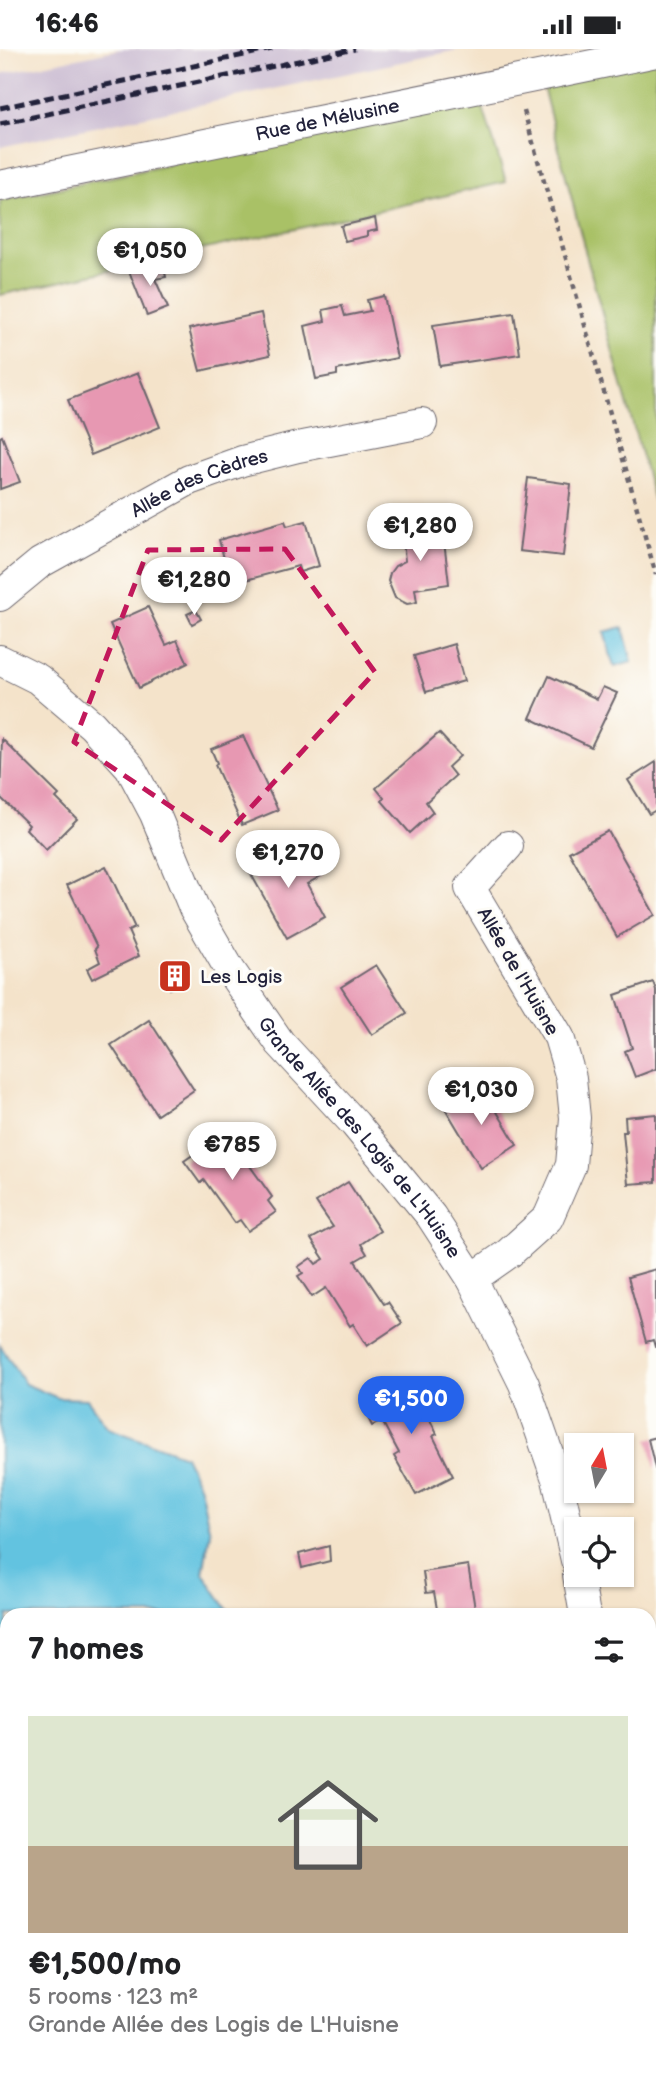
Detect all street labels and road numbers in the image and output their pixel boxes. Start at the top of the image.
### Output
street label: Rue de Mélusine [254,95,402,147]
street label: Allée des Cèdres [127,445,270,523]
street label: Allée de l'Huisne [472,904,564,1040]
street label: Grande Allée des Logis de L'Huisne [253,1013,465,1263]

